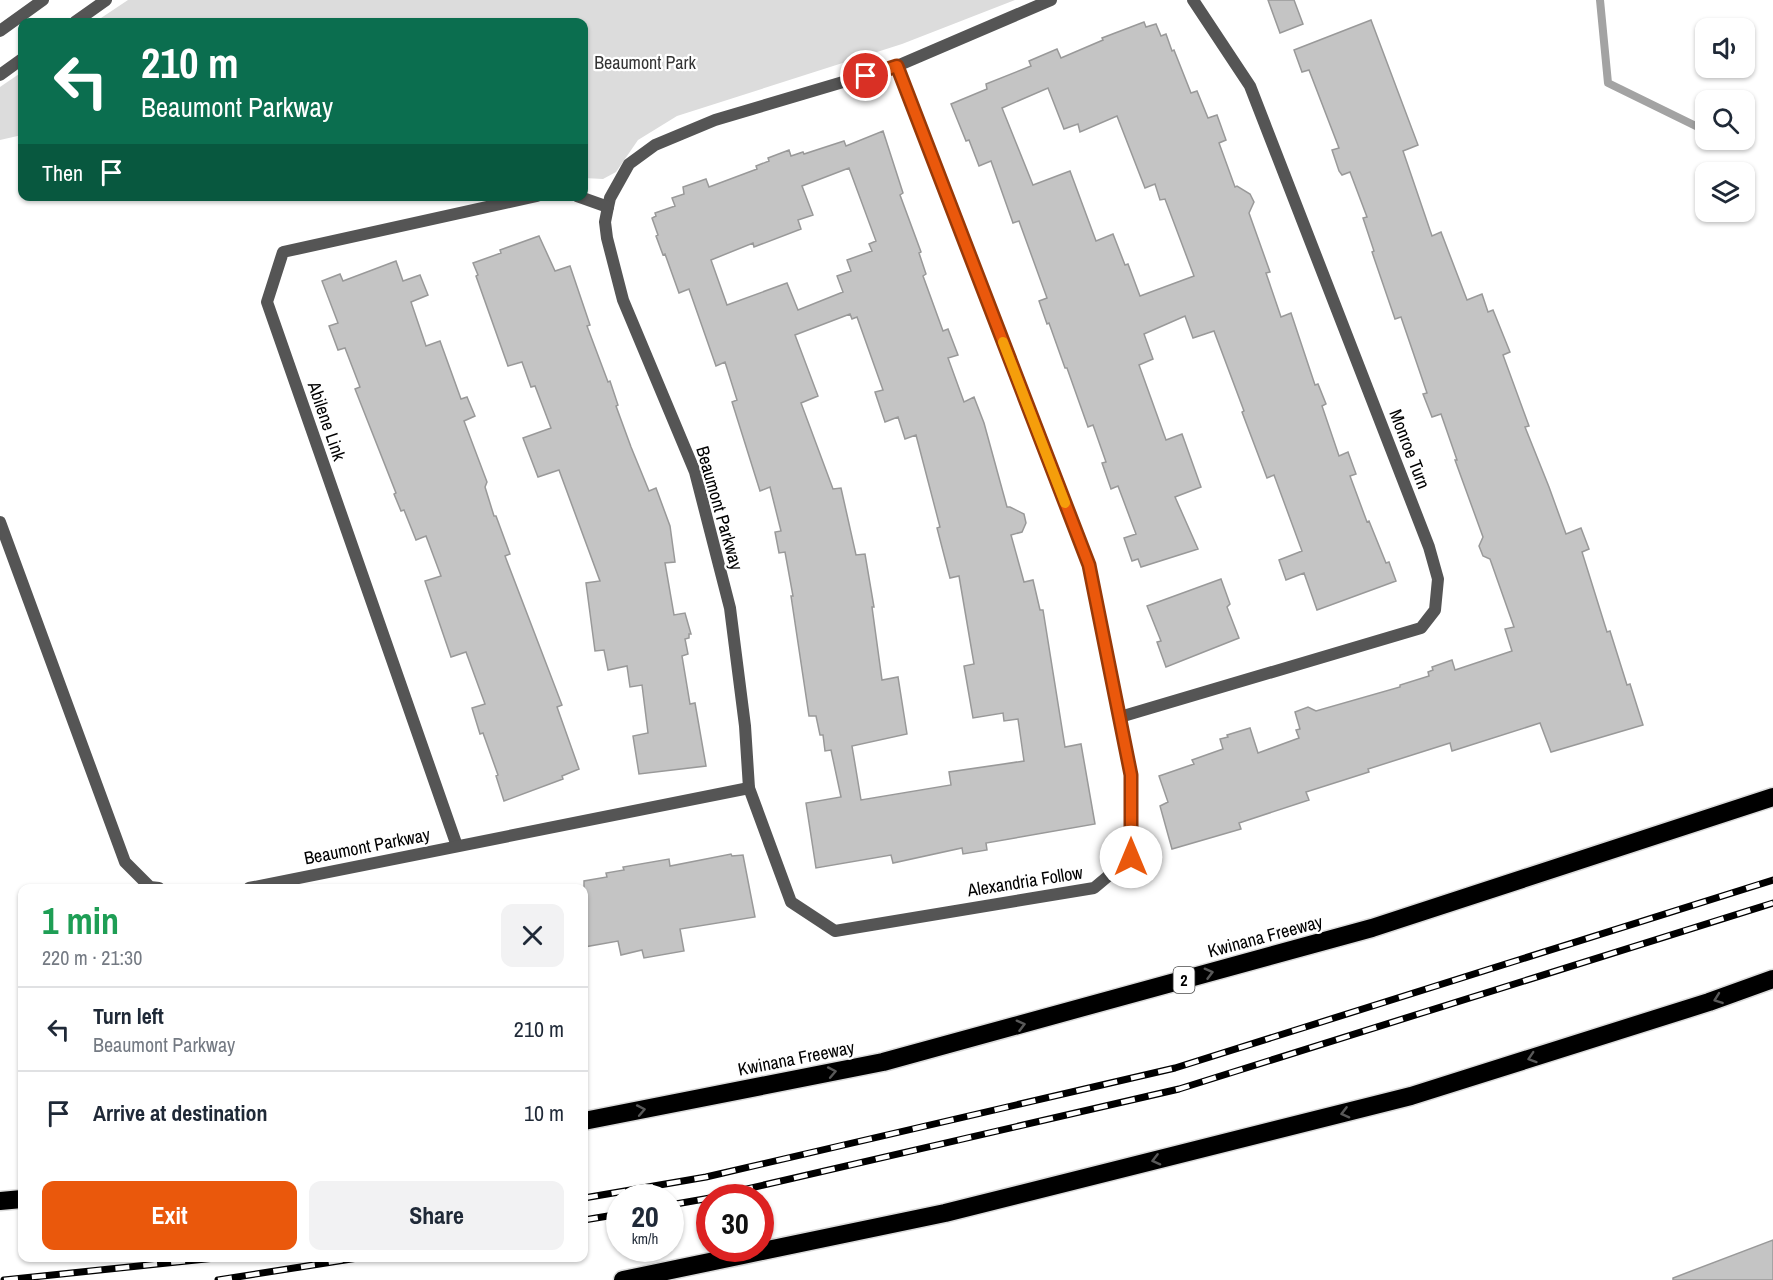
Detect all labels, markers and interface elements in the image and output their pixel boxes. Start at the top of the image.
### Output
map controls [1695,18,1755,222]
button: sound [1695,18,1755,78]
text: 210 m [141,35,239,91]
icon: left [42,42,120,120]
park label: Beaumont Park [594,50,696,75]
pin [840,50,891,101]
icon: arrive [849,59,882,92]
text: Beaumont Parkway [141,89,333,125]
button: search [1695,90,1755,150]
icon: arrive [95,156,128,189]
text: Then [42,158,83,188]
button: layers [1695,162,1755,222]
street label: Abilene Link [301,377,352,464]
street label: Monroe Turn [1383,406,1437,492]
street label: Beaumont Parkway [690,443,750,574]
street label: Beaumont Parkway [302,821,433,870]
position arrow [1099,825,1163,889]
street label: Alexandria Follow [964,859,1085,903]
text: 1 min [42,897,119,945]
button: close [501,904,564,967]
street label: Kwinana Freeway [1205,908,1326,963]
text: 220 m · 21:30 [42,944,142,971]
road number: 2 [1174,967,1194,993]
one-way arrow [1203,968,1214,980]
one-way arrow [1713,991,1724,1004]
text: Turn left [93,1001,164,1031]
icon: left [42,1013,75,1046]
text: 210 m [514,1014,564,1044]
one-way arrow [1016,1019,1026,1032]
text: Beaumont Parkway [93,1031,235,1058]
street label: Kwinana Freeway [736,1034,857,1082]
one-way arrow [1527,1051,1538,1063]
one-way arrow [827,1066,837,1079]
icon: arrive [42,1097,75,1130]
text: Arrive at destination [93,1098,267,1128]
text: 10 m [524,1098,564,1128]
one-way arrow [636,1104,646,1117]
one-way arrow [1340,1105,1350,1118]
one-way arrow [1151,1152,1161,1165]
button: Exit [42,1181,297,1250]
button: Share [309,1181,564,1250]
speed limit sign: 30 [696,1184,774,1262]
text: 20 [631,1196,659,1236]
text: km/h [632,1228,658,1249]

